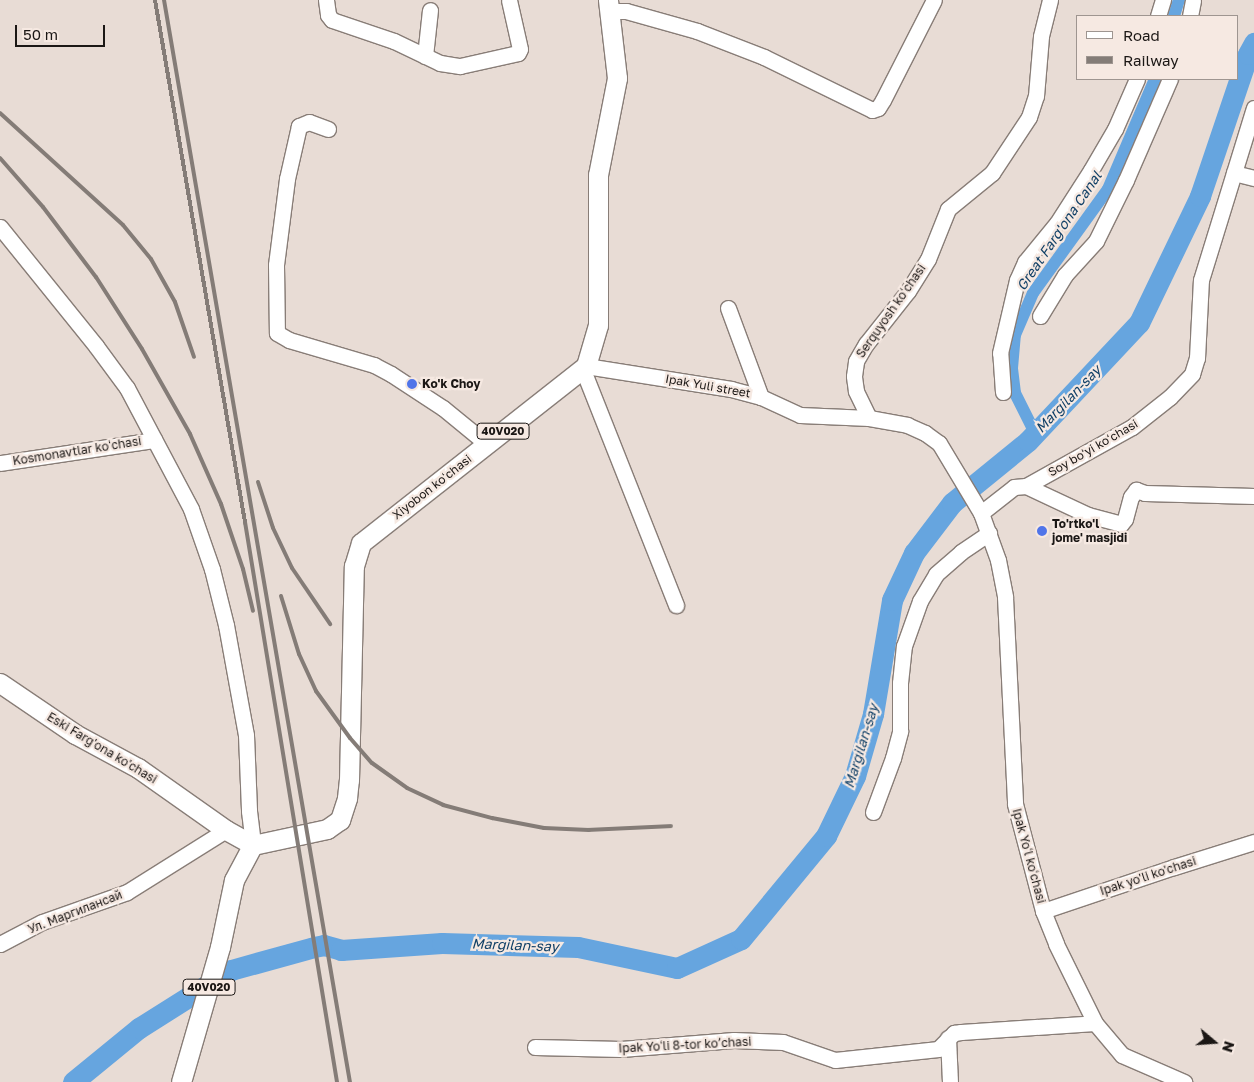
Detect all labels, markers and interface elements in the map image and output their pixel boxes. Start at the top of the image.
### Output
scale bar [18,15,108,47]
legend [1076,15,1239,80]
text: 50 m [23,25,58,43]
text: Road [1123,26,1160,44]
text: Railway [1123,51,1179,69]
water label: Great Farg'ona Canal [1013,168,1105,294]
street label: Serquyosh koʻchasi [853,261,929,361]
water label: Margilan-say [1032,362,1104,436]
street label: Ipak Yuli street [664,371,752,401]
place label: Ko'k Choy [422,377,480,391]
marker: Ko'k Choy [406,378,418,390]
street label: Soy boʻyi koʻchasi [1046,416,1140,480]
road number: 40V020 [476,422,530,440]
street label: Kosmonavtlar koʻchasi [12,434,142,468]
street label: Xiyobon koʻchasi [390,452,474,522]
place label: To'rtko'l jome' masjidi [1052,517,1127,545]
marker: To'rtko'l jome' masjidi [1036,525,1048,537]
water label: Margilan-say [840,702,882,790]
street label: Eski Farg'ona ko'chasi [44,709,160,787]
street label: Ipak Yoʻl koʻchasi [1009,807,1049,905]
street label: Ipak yo'li ko'chasi [1098,854,1198,898]
street label: Ул. Маргилансай [26,887,124,937]
water label: Margilan-say [471,935,559,955]
road number: 40V020 [182,979,236,996]
north arrow [1189,1017,1239,1067]
street label: Ipak Yoʻli 8-tor koʼchasi [618,1034,752,1056]
text: N [1219,1039,1238,1054]

